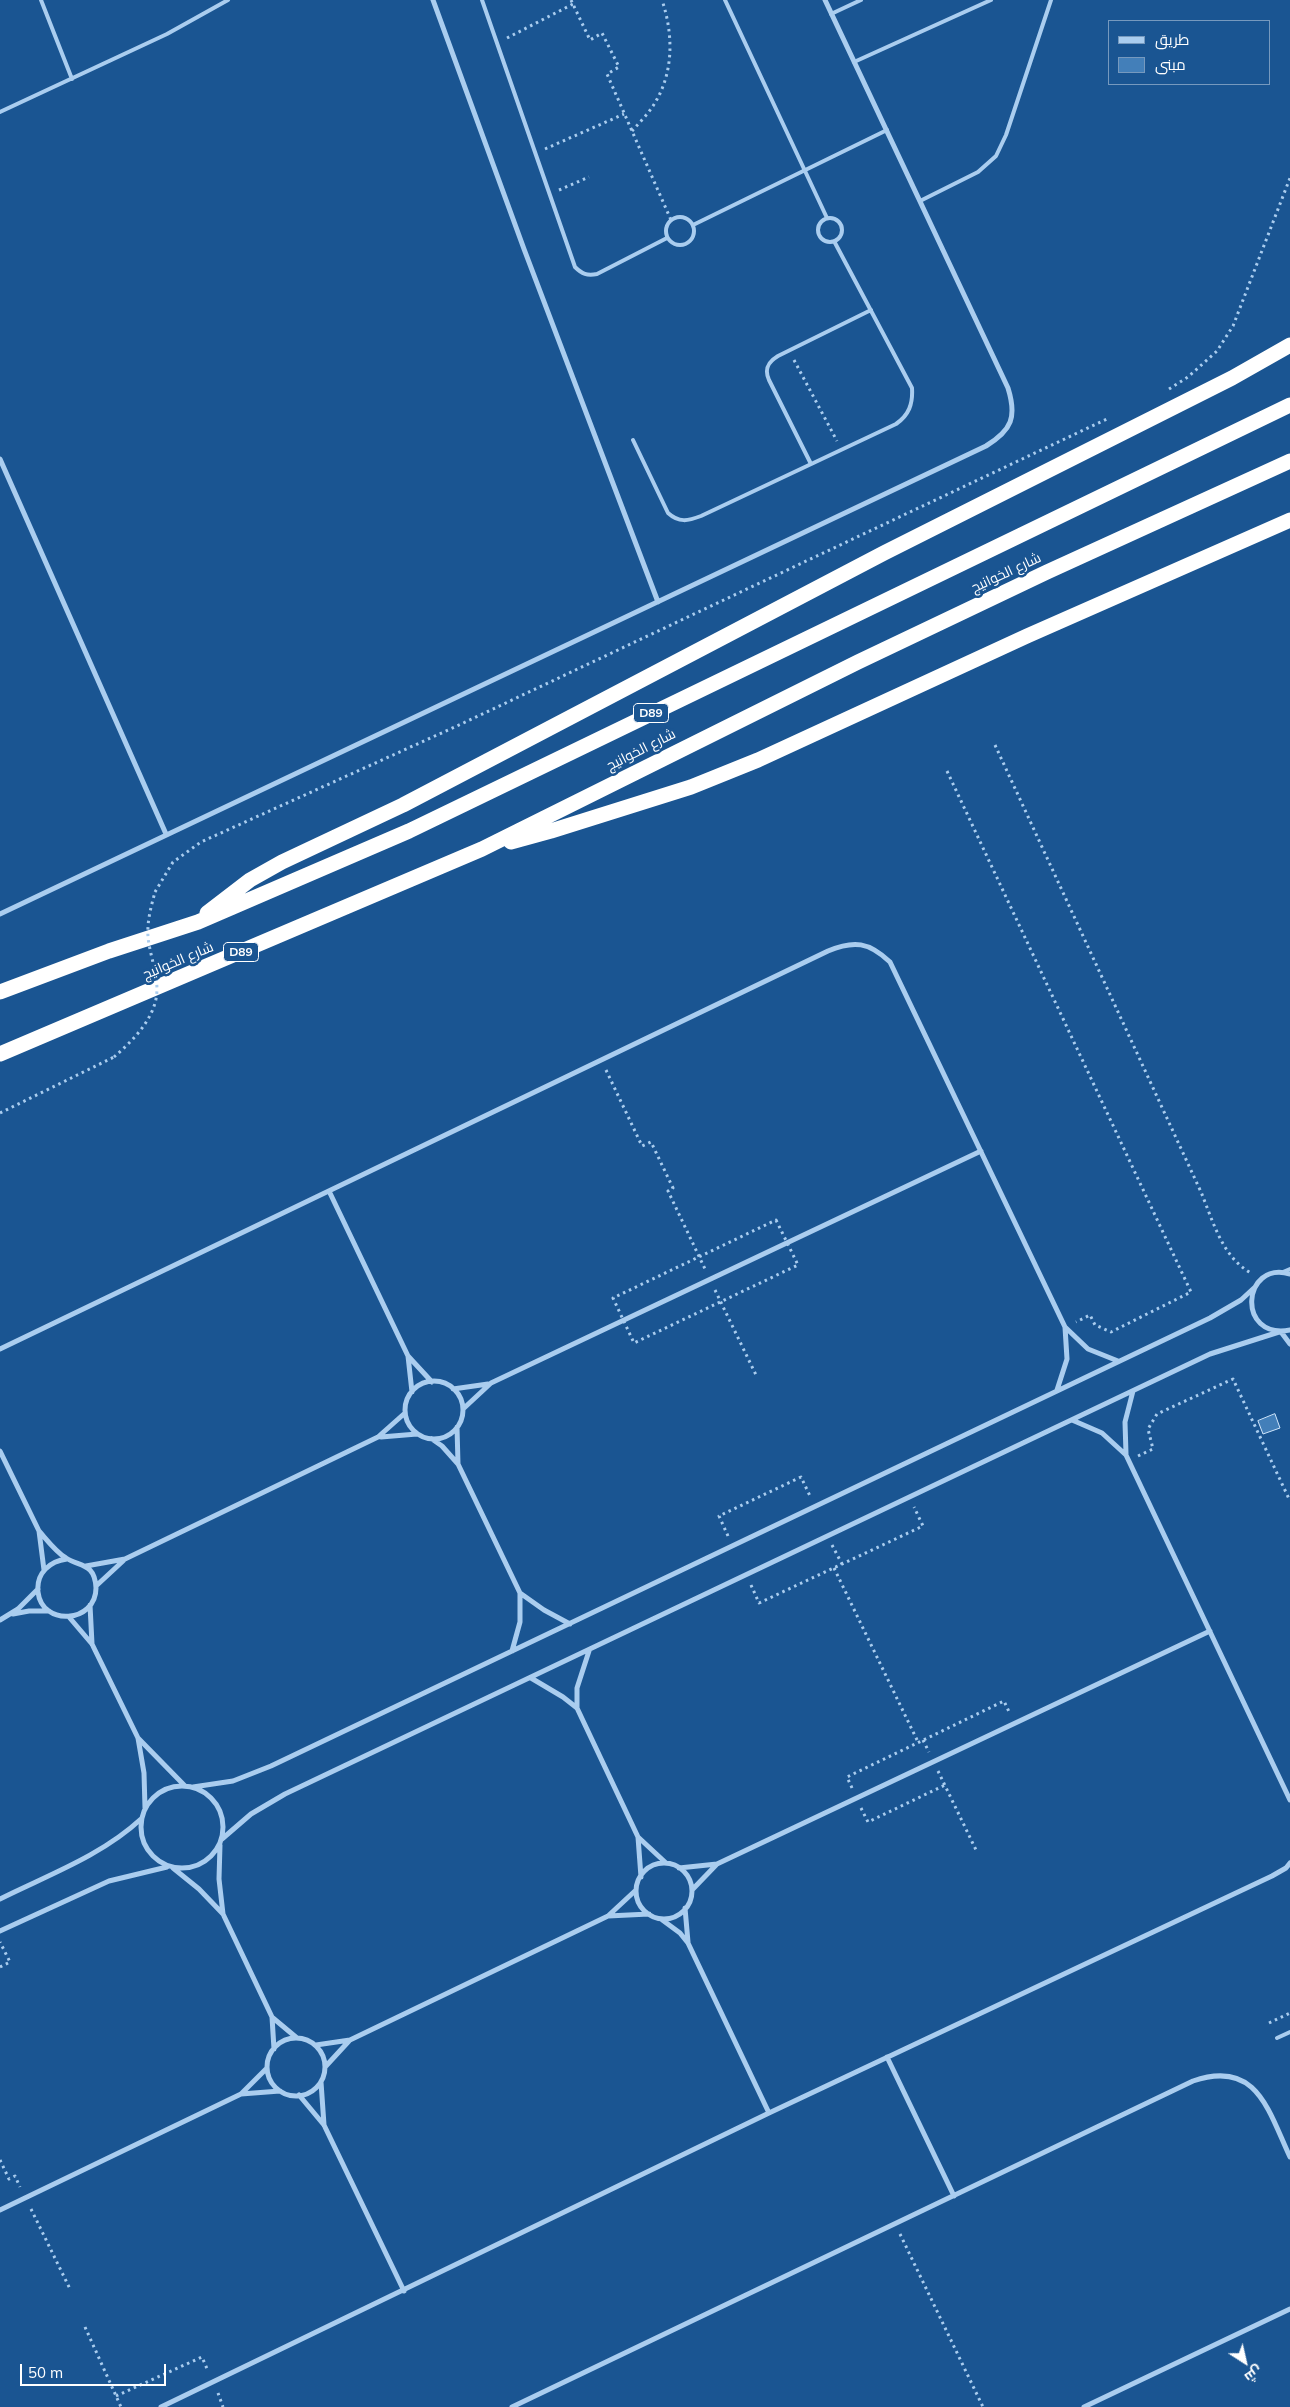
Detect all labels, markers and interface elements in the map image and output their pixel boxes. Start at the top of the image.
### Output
legend [1108,20,1270,85]
text: طريق [1155,30,1189,49]
text: مبنى [1155,55,1186,74]
street label: شارع الخوانيج [968,549,1044,597]
road number: D89 [634,704,668,722]
street label: شارع الخوانيج [604,725,678,775]
street label: شارع الخوانيج [140,939,216,983]
road number: D89 [224,942,258,962]
north arrow [1220,2337,1270,2387]
scale bar [22,2354,169,2386]
text: ش [1241,2362,1266,2387]
text: 50 m [28,2363,63,2382]

